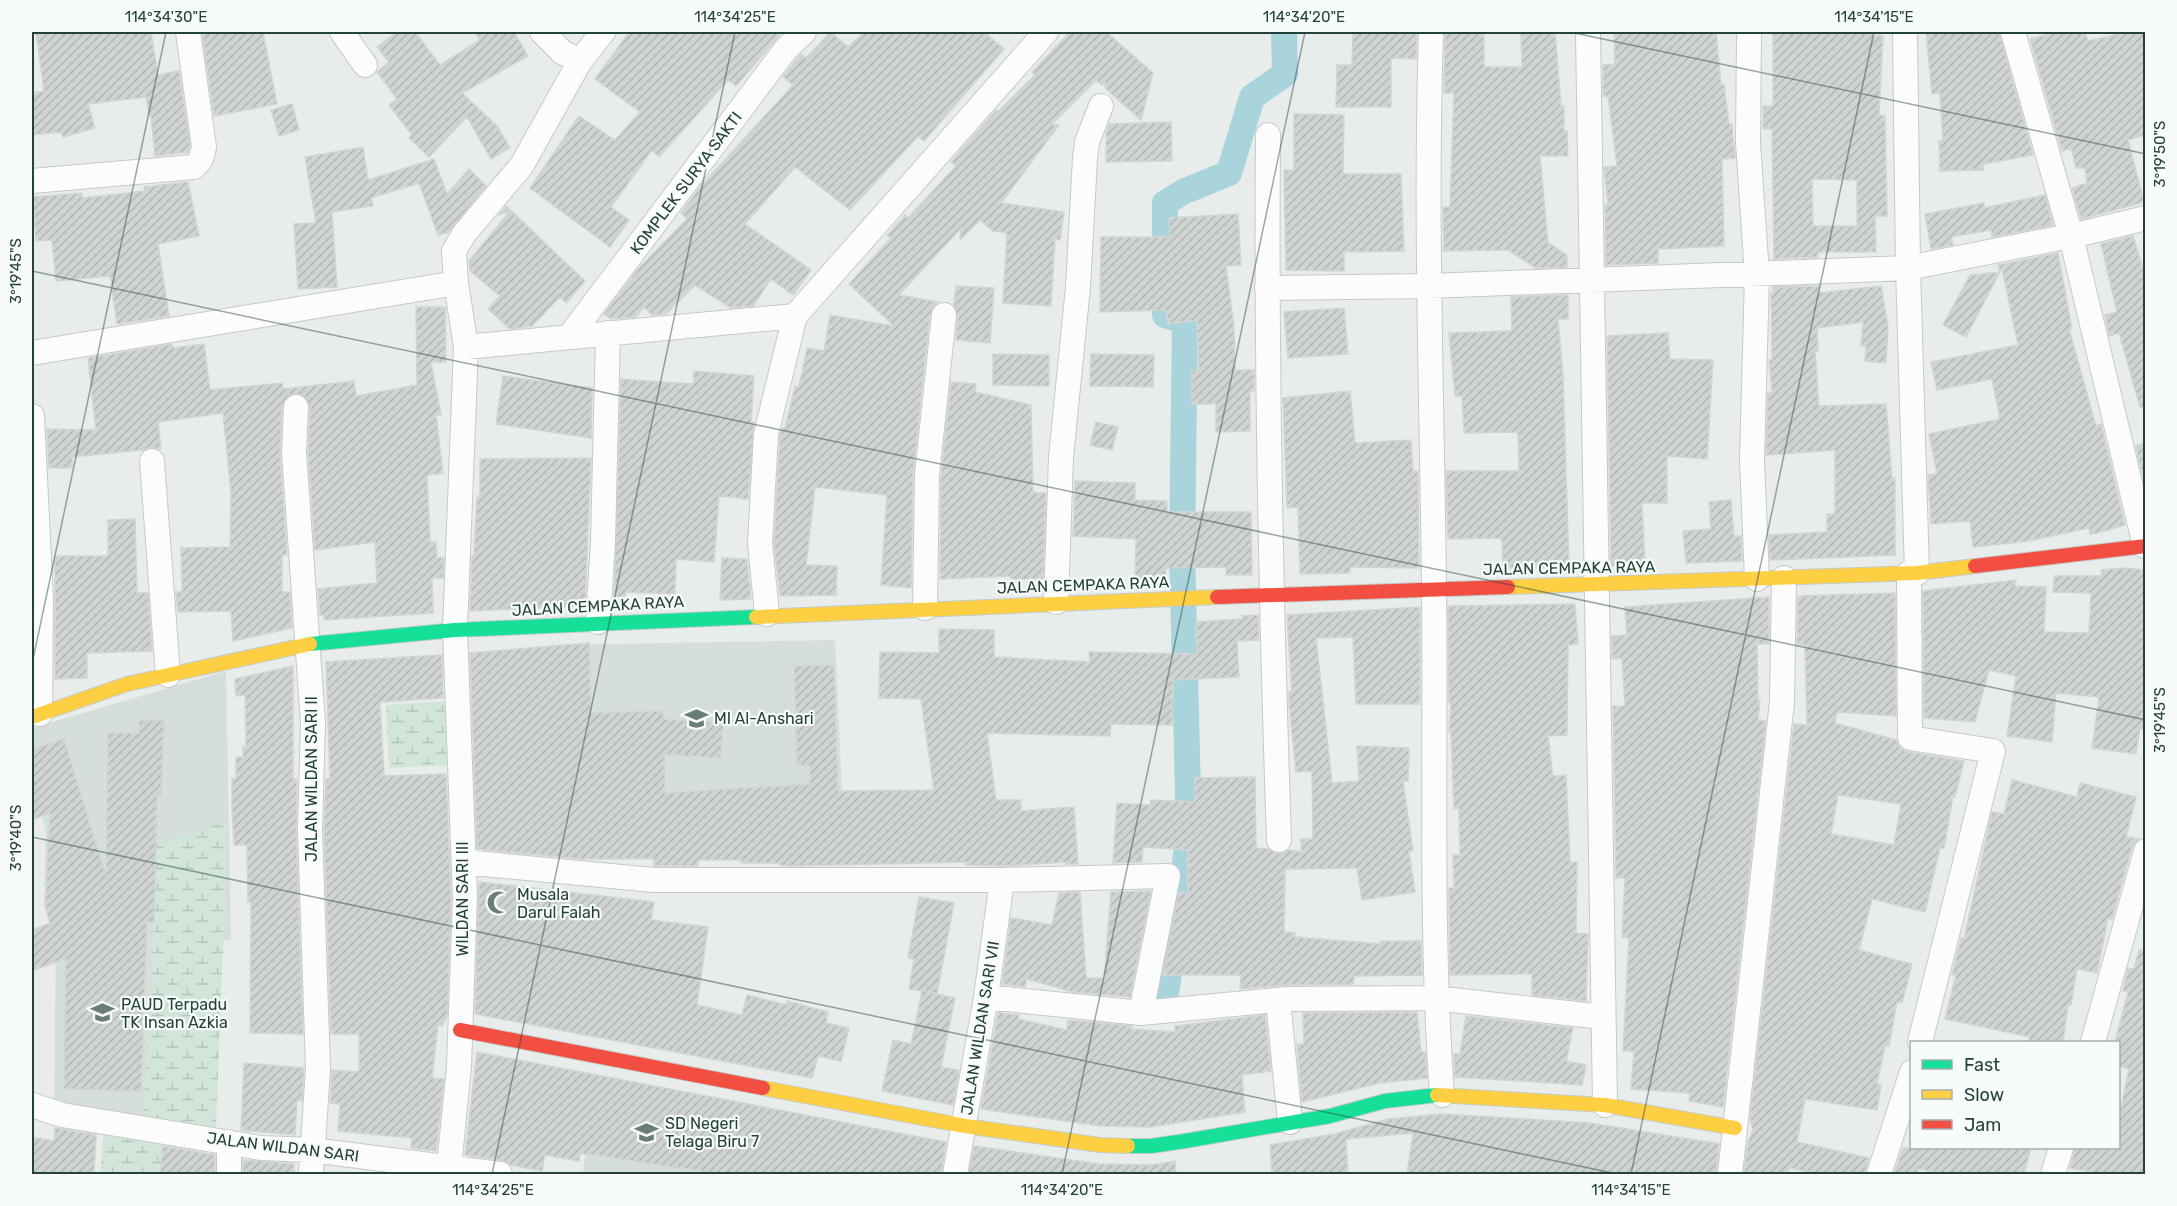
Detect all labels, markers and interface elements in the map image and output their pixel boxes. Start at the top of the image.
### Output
text: 114°34'30"E [125,8,207,26]
text: 114°34'25"E [694,8,776,26]
text: 114°34'20"E [1263,8,1345,26]
text: 114°34'15"E [1834,8,1914,26]
street label: KOMPLEK SURYA SAKTI [626,108,746,258]
text: 3°19'50"S [2151,121,2169,187]
text: 3°19'45"S [7,238,25,304]
street label: JALAN CEMPAKA RAYA [1483,557,1656,579]
street label: JALAN CEMPAKA RAYA [996,572,1170,598]
street label: JALAN CEMPAKA RAYA [511,592,685,620]
text: 3°19'45"S [2151,687,2169,753]
street label: JALAN WILDAN SARI II [302,696,321,862]
school or university icon: MI Al-Anshari [683,705,709,731]
place label: MI Al-Anshari [714,709,814,728]
text: 3°19'40"S [7,805,25,871]
street label: WILDAN SARI III [453,841,472,957]
place label: Musala Darul Falah [517,885,601,922]
mosque icon: Musala Darul Falah [486,890,512,916]
street label: JALAN WILDAN SARI VII [957,940,1003,1116]
place label: PAUD Terpadu TK Insan Azkia [121,995,228,1032]
school or university icon: PAUD Terpadu TK Insan Azkia [90,1000,116,1026]
legend [1910,1041,2120,1149]
text: Fast [1964,1054,2000,1076]
text: Slow [1964,1084,2004,1106]
place label: SD Negeri Telaga Biru 7 [665,1114,759,1151]
text: Jam [1964,1114,2001,1136]
school or university icon: SD Negeri Telaga Biru 7 [634,1119,660,1145]
street label: JALAN WILDAN SARI [206,1128,360,1166]
text: 114°34'25"E [452,1181,534,1199]
text: 114°34'20"E [1021,1181,1103,1199]
text: 114°34'15"E [1591,1181,1671,1199]

